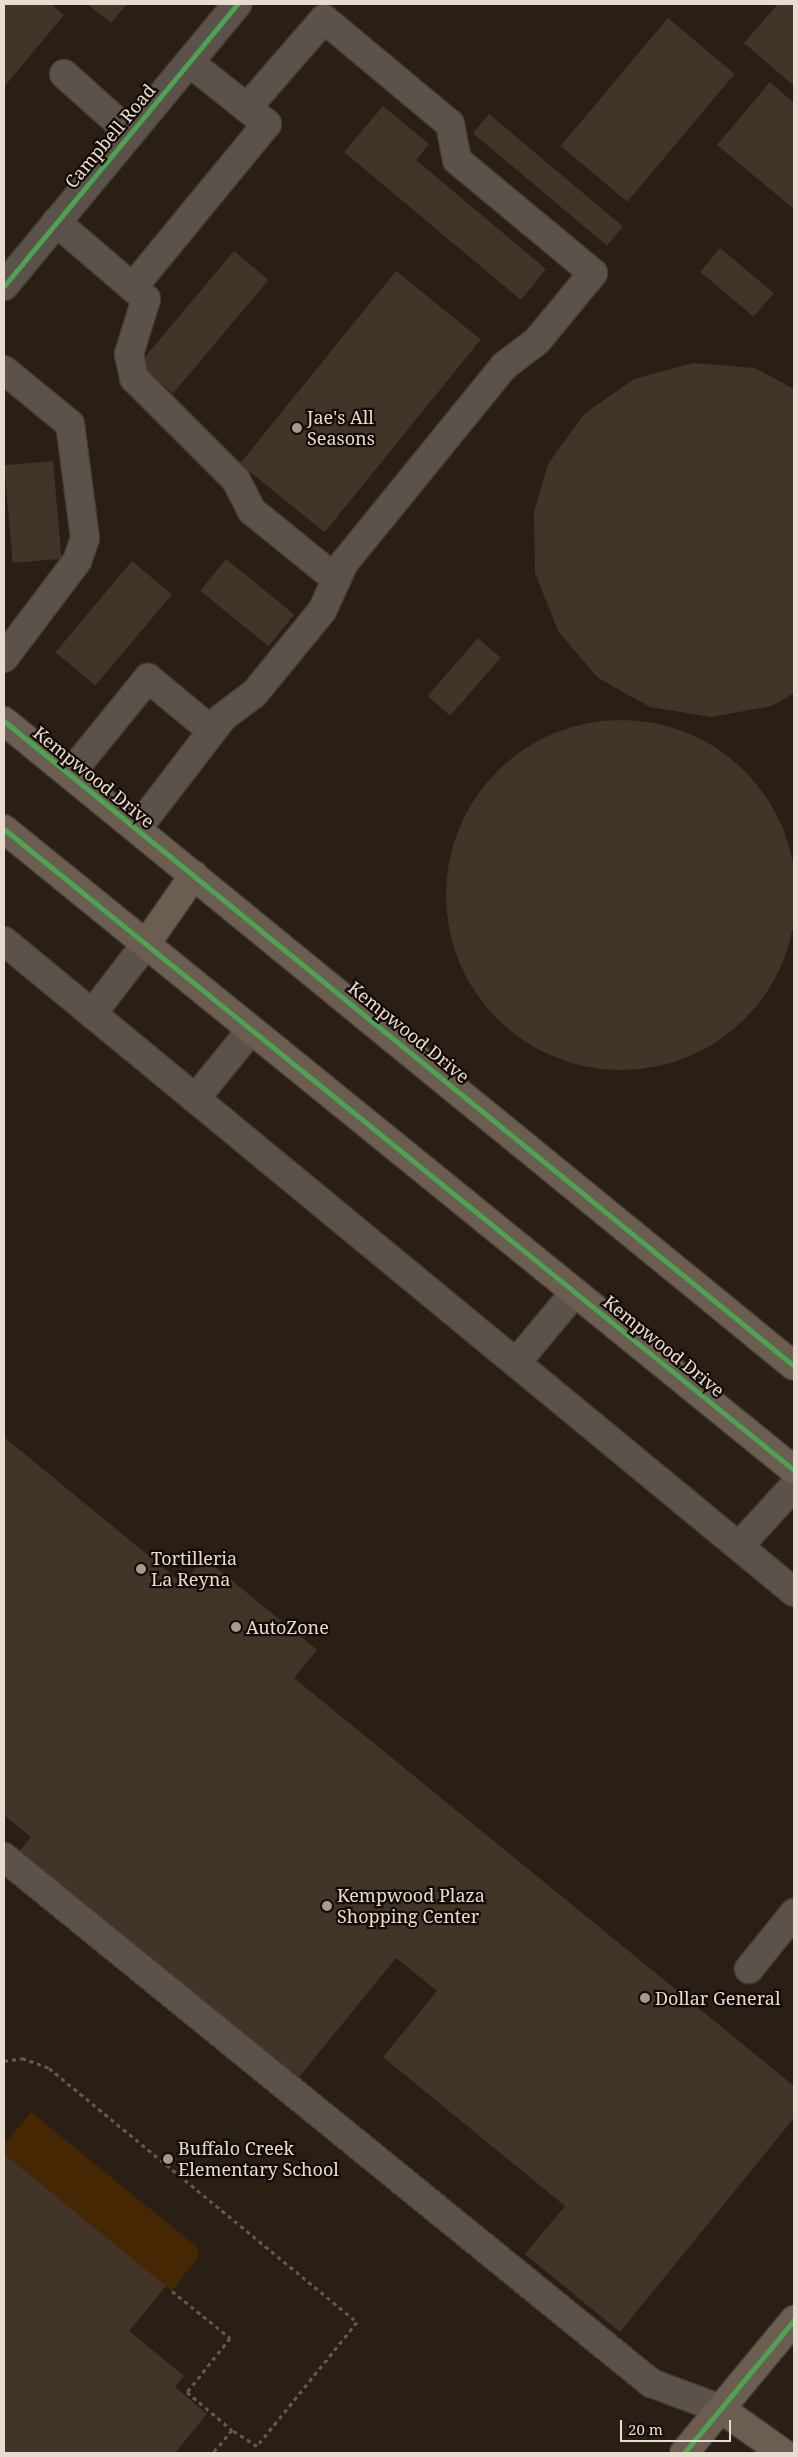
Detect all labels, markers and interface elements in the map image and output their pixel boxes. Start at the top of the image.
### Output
street label: Campbell Road [60,80,160,192]
place label: Jae's All Seasons [307,407,375,449]
marker: Jae's All Seasons [291,422,303,434]
street label: Kempwood Drive [29,722,159,832]
street label: Kempwood Drive [344,977,474,1087]
street label: Kempwood Drive [599,1291,729,1401]
place label: Tortilleria La Reyna [151,1548,237,1590]
marker: Tortilleria La Reyna [135,1563,147,1575]
place label: AutoZone [246,1616,329,1638]
marker: AutoZone [230,1621,242,1633]
place label: Kempwood Plaza Shopping Center [337,1885,485,1928]
marker: Kempwood Plaza Shopping Center [321,1900,333,1912]
place label: Dollar General [655,1987,780,2009]
marker: Dollar General [639,1992,651,2004]
place label: Buffalo Creek Elementary School [178,2138,339,2180]
marker: Buffalo Creek Elementary School [162,2153,174,2165]
scale bar [623,2410,734,2442]
text: 20 m [628,2419,663,2439]

